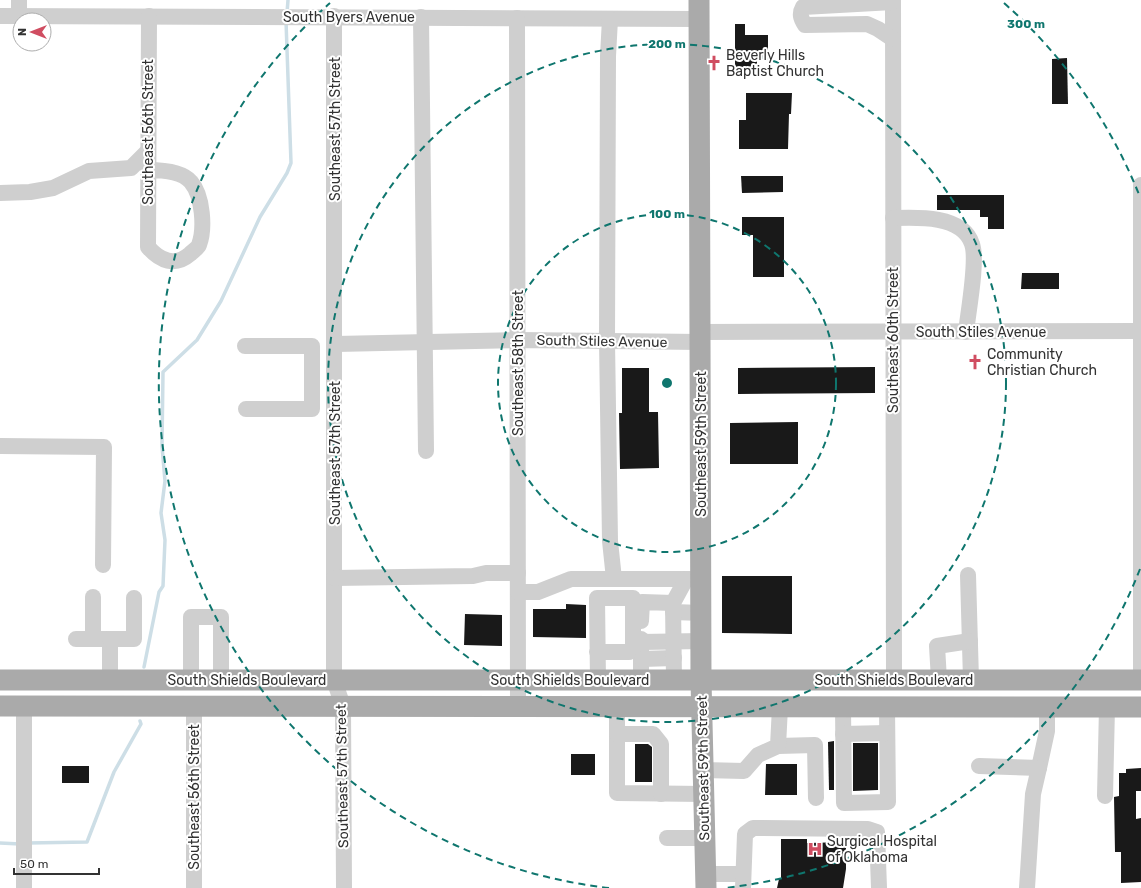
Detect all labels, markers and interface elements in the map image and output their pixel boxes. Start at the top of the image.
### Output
street label: South Byers Avenue [283,9,415,26]
north arrow [12,12,52,52]
text: 300 m [1007,17,1045,31]
text: N [16,28,29,36]
text: 200 m [648,37,686,51]
place label: Beverly Hills Baptist Church [726,47,824,80]
church icon: Beverly Hills Baptist Church [705,54,723,72]
street label: Southeast 57th Street [327,56,344,201]
street label: Southeast 56th Street [140,59,157,205]
text: 100 m [649,207,685,221]
street label: Southeast 60th Street [885,266,902,413]
street label: Southeast 58th Street [510,290,527,436]
street label: South Stiles Avenue [916,324,1046,341]
street label: South Stiles Avenue [537,332,668,351]
place label: Community Christian Church [987,346,1097,379]
church icon: Community Christian Church [966,353,984,371]
street label: Southeast 59th Street [693,371,710,517]
centre of rings [660,376,674,390]
street label: Southeast 57th Street [327,380,344,525]
street label: South Shields Boulevard [168,672,326,689]
street label: South Shields Boulevard [491,672,649,689]
street label: South Shields Boulevard [815,672,973,689]
street label: Southeast 59th Street [694,695,713,841]
street label: Southeast 57th Street [333,703,352,848]
street label: Southeast 56th Street [186,724,203,870]
place label: Surgical Hospital of Oklahoma [827,833,937,866]
hospital icon: Surgical Hospital of Oklahoma [806,840,824,858]
scale bar [14,850,99,876]
text: 50 m [20,857,48,871]

